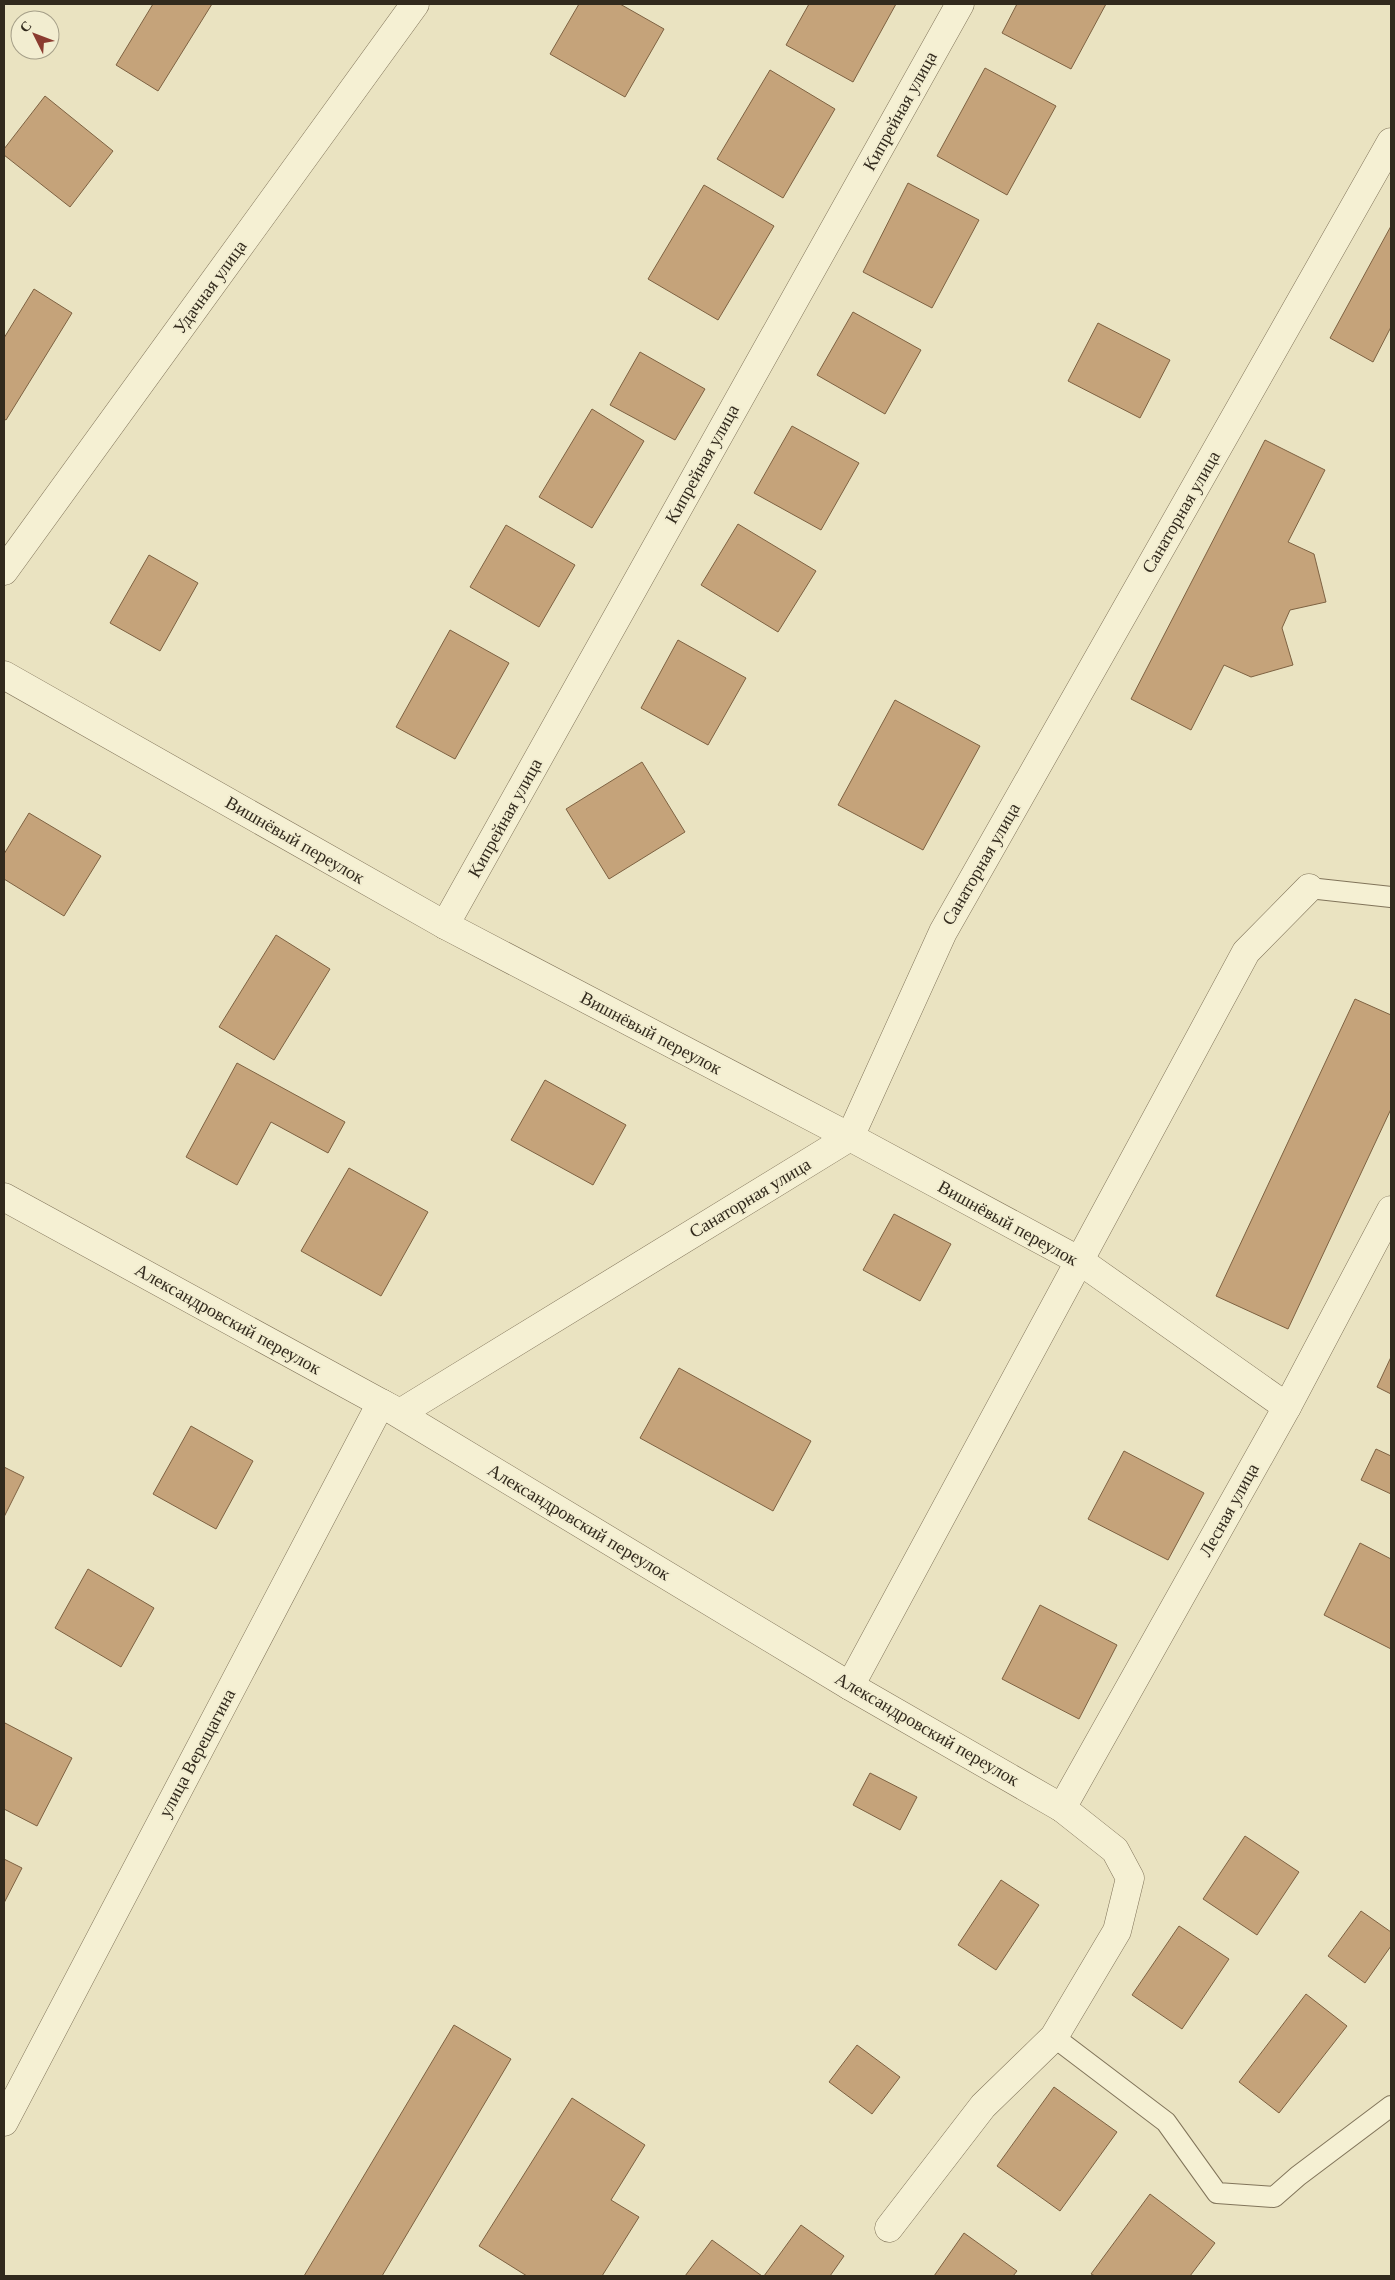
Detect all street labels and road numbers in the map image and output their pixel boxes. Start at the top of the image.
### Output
street label: Кипрейная улица [859,48,941,174]
street label: Удачная улица [169,236,251,338]
street label: Кипрейная улица [661,401,743,527]
street label: Санаторная улица [1138,447,1224,577]
street label: Кипрейная улица [464,755,546,881]
street label: Вишнёвый переулок [222,792,368,888]
street label: Санаторная улица [938,799,1024,929]
street label: Вишнёвый переулок [577,987,725,1079]
street label: Санаторная улица [686,1154,814,1242]
street label: Вишнёвый переулок [935,1176,1082,1270]
street label: Александровский переулок [132,1260,325,1379]
street label: Александровский переулок [484,1460,674,1585]
street label: Лесная улица [1195,1460,1263,1560]
street label: Александровский переулок [831,1668,1023,1790]
street label: улица Верещагина [155,1685,239,1821]

